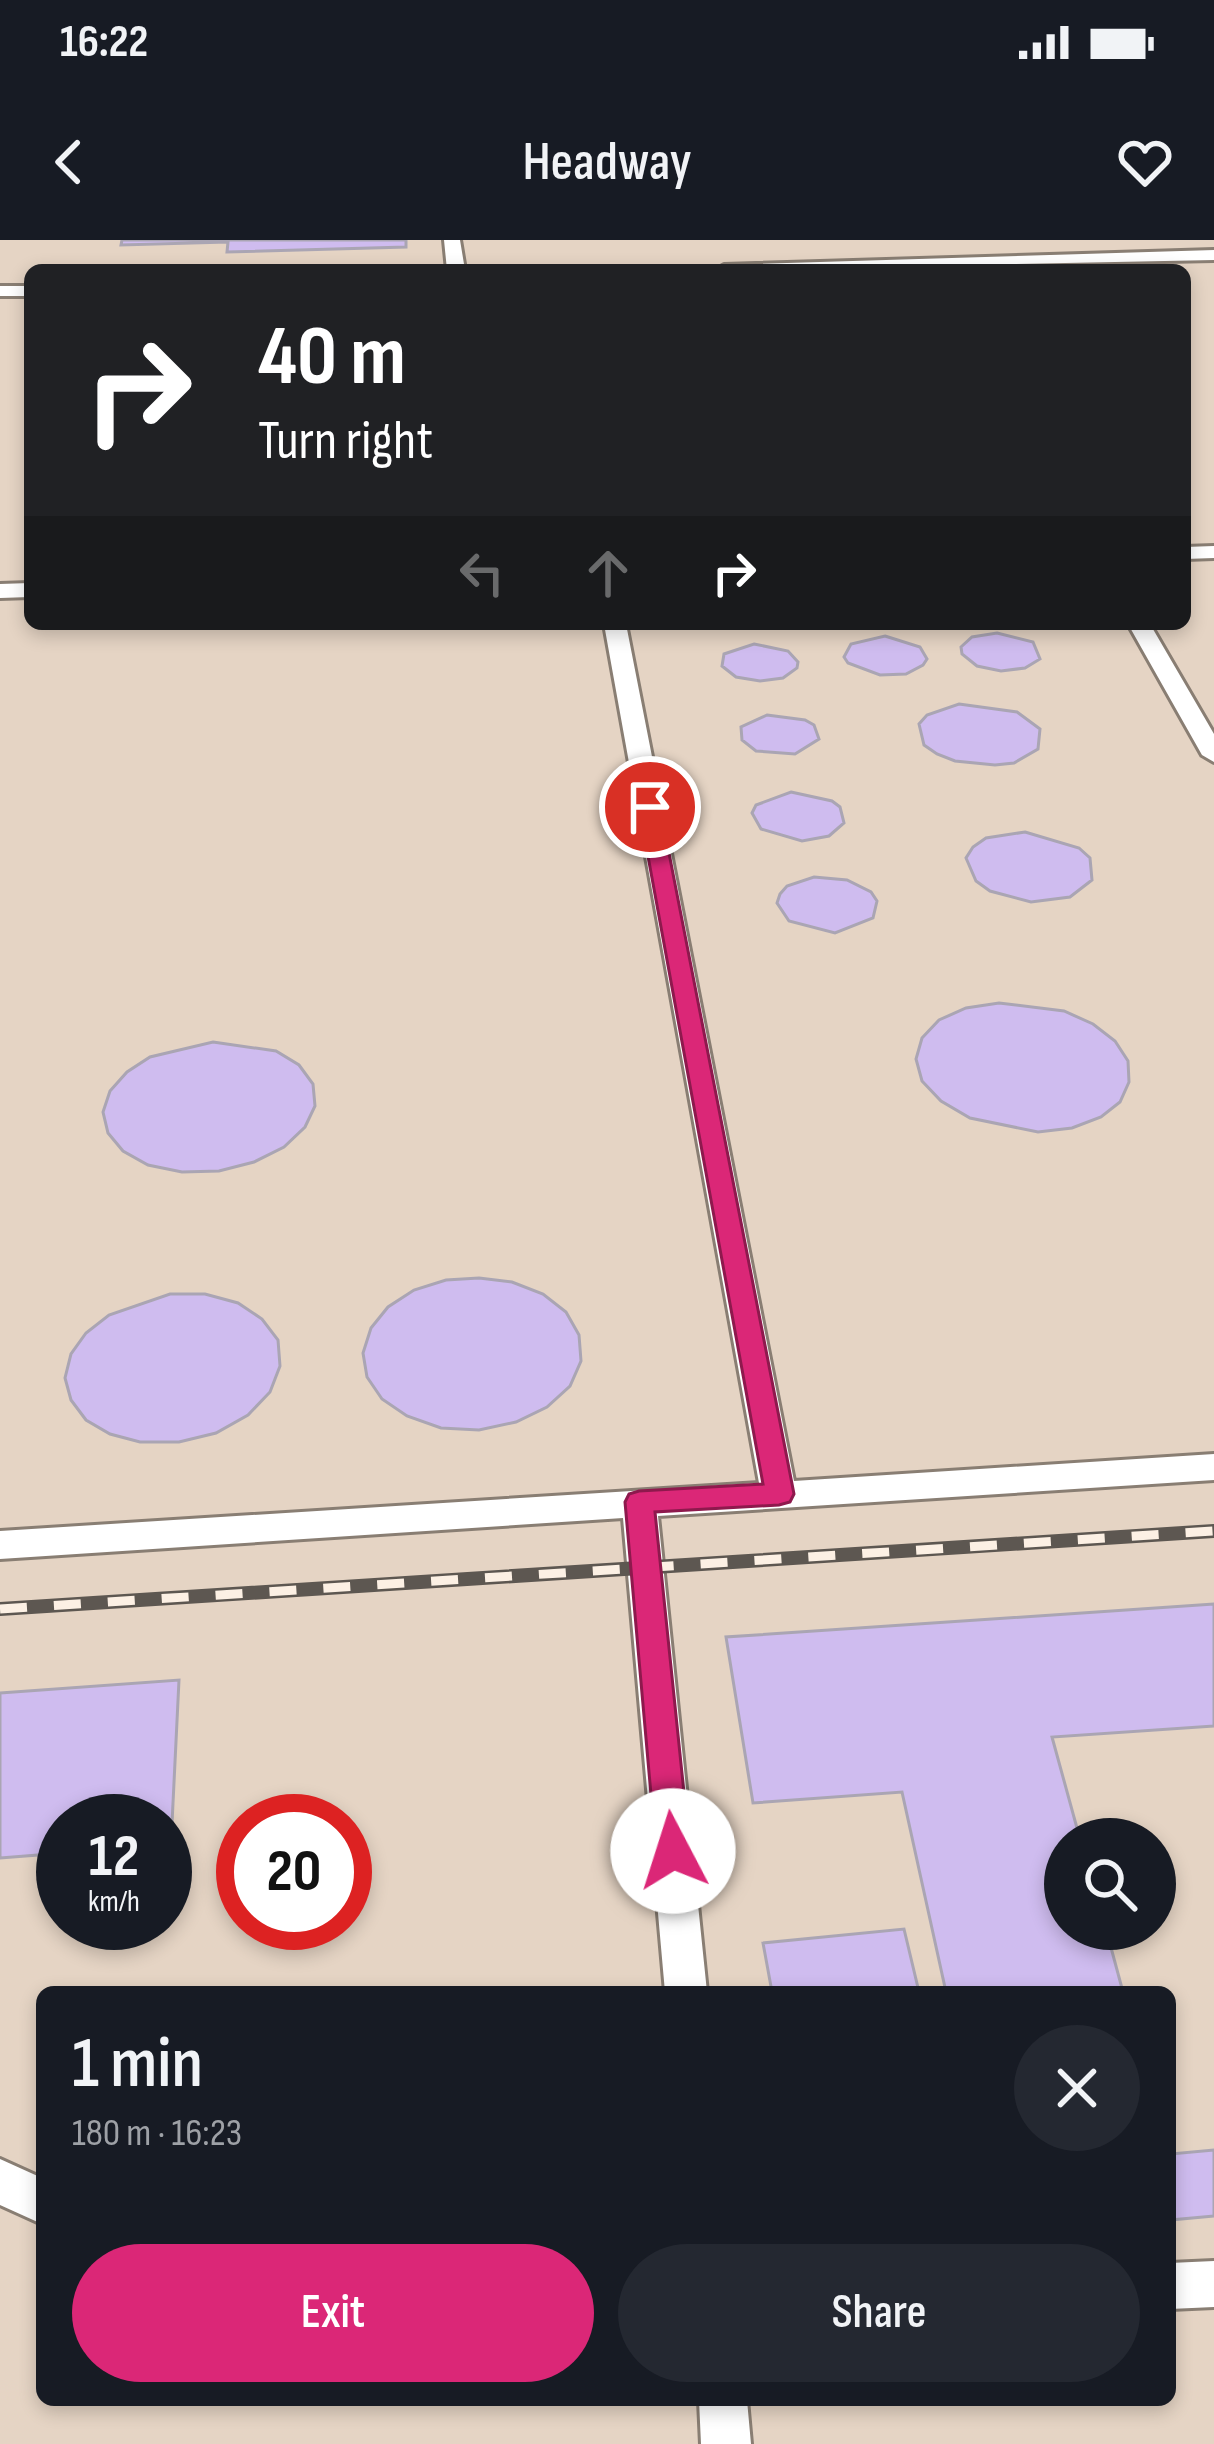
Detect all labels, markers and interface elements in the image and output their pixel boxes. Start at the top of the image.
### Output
text: 16:22 [60,15,148,70]
icon: back [36,129,102,195]
icon: heart [1112,129,1178,195]
text: Headway [522,130,692,195]
text: 40 m [258,307,406,408]
icon: right [60,312,216,468]
text: Turn right [258,409,433,474]
icon: left [449,540,515,606]
icon: ahead [575,540,641,606]
icon: right [701,540,767,606]
pin [599,756,701,858]
icon: arrive [617,774,683,840]
position arrow [610,1788,736,1914]
speed limit sign: 20 [216,1794,372,1950]
map controls [1044,1818,1176,1950]
button: search [1044,1818,1176,1950]
text: 12 [89,1821,139,1893]
text: km/h [88,1884,140,1920]
text: 1 min [72,2021,203,2108]
button: close [1014,2025,1140,2151]
text: 180 m · 16:23 [72,2110,242,2157]
button: Exit [72,2244,594,2382]
button: Share [618,2244,1140,2382]

